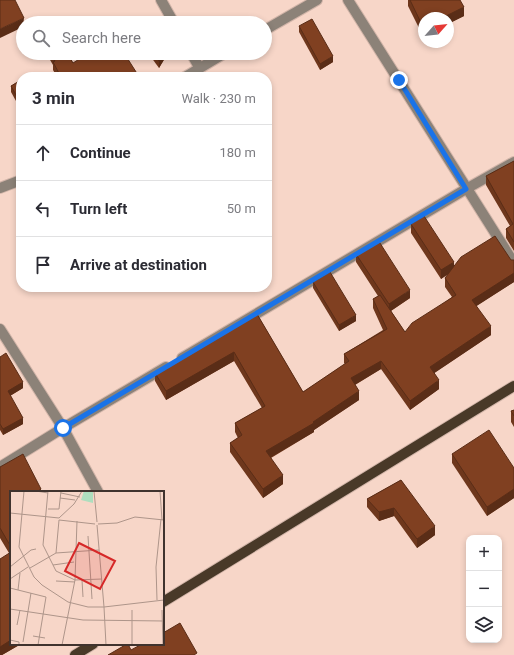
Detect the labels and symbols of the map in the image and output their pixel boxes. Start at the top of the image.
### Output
north arrow [418,12,454,48]
route end [390,71,408,89]
route start [54,419,72,437]
inset map [10,491,164,645]

